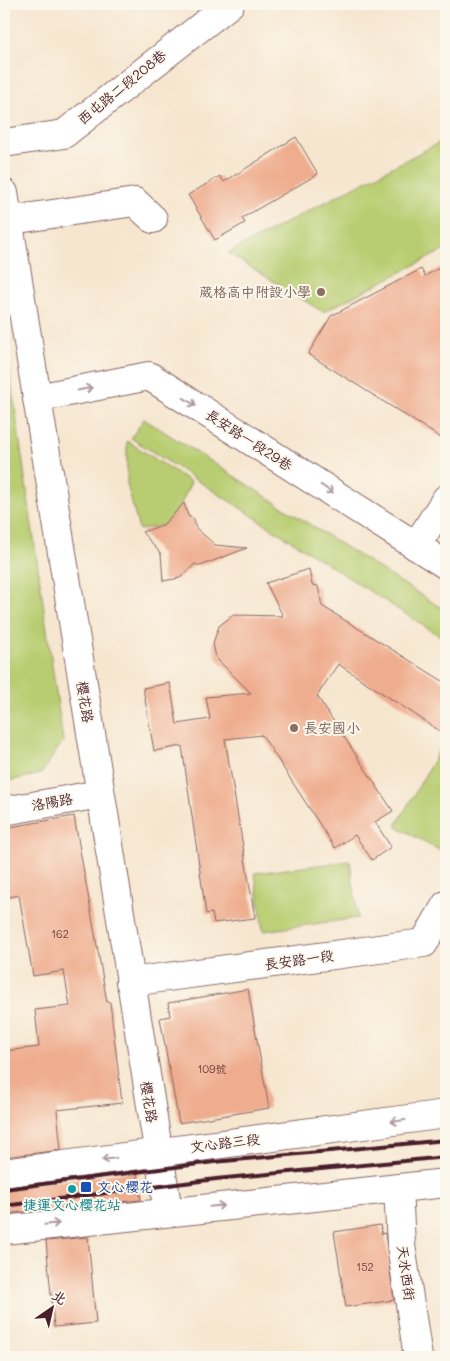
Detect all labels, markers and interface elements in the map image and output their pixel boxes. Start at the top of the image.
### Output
street label: 西屯路二段208巷 [73,44,171,128]
place label: 葳格高中附設小學 [199,282,311,301]
marker: 葳格高中附設小學 [315,286,327,298]
one-way arrow [76,384,92,393]
one-way arrow [183,397,197,407]
street label: 長安路一段29巷 [202,404,297,475]
one-way arrow [320,484,334,495]
street label: 櫻花路 [73,680,98,724]
place label: 長安國小 [304,718,360,737]
marker: 長安國小 [288,722,300,734]
street label: 洛陽路 [30,789,74,815]
house number: 162 [51,926,69,941]
street label: 長安路一段 [263,945,335,974]
house number: 109號 [197,1061,227,1076]
street label: 櫻花路 [137,1080,162,1124]
one-way arrow [390,1116,406,1126]
street label: 文心路三段 [189,1129,261,1156]
one-way arrow [102,1154,118,1164]
place label: 文心櫻花 [97,1177,153,1196]
marker: 文心櫻花 [79,1180,93,1194]
marker: 捷運文心櫻花站 [66,1183,78,1195]
place label: 捷運文心櫻花站 [23,1195,121,1214]
one-way arrow [208,1201,224,1211]
one-way arrow [44,1219,60,1229]
street label: 天水西街 [393,1244,420,1302]
house number: 152 [356,1259,374,1274]
north arrow [28,1284,78,1334]
text: 北 [48,1285,71,1309]

